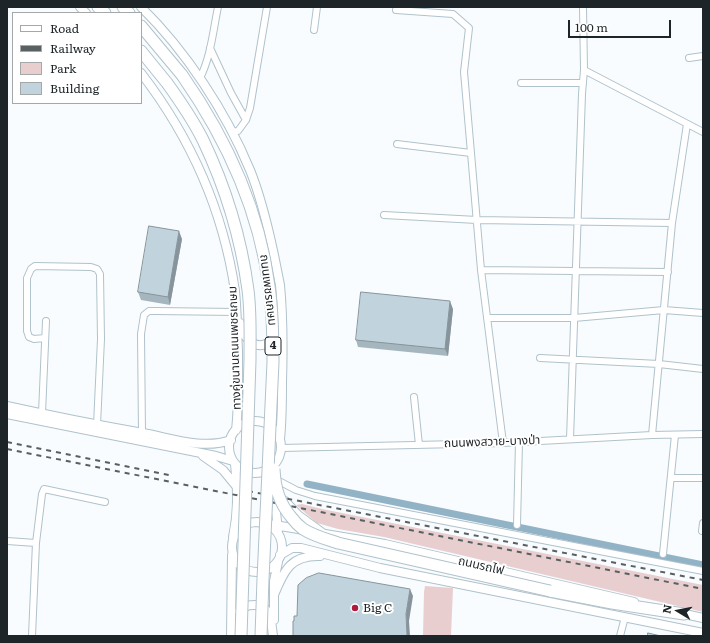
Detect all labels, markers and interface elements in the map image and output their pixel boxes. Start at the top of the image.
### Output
legend [12,12,142,104]
scale bar [570,12,673,38]
text: 100 m [575,18,608,36]
text: Road [50,19,79,37]
text: Railway [50,39,96,57]
text: Park [50,59,76,77]
text: Building [50,79,99,97]
street label: ถนนเพชรเกษม [256,253,280,327]
street label: ทางคู่ขนานถนนเพชรเกษม [226,286,244,410]
road number: 4 [265,337,281,355]
street label: ถนนพงสวาย-บางป่า [444,433,540,451]
street label: ถนนรถไฟ [457,554,505,578]
north arrow [658,591,698,631]
place label: Big C [363,601,392,615]
marker: Big C [350,603,360,613]
text: N [658,603,675,615]

